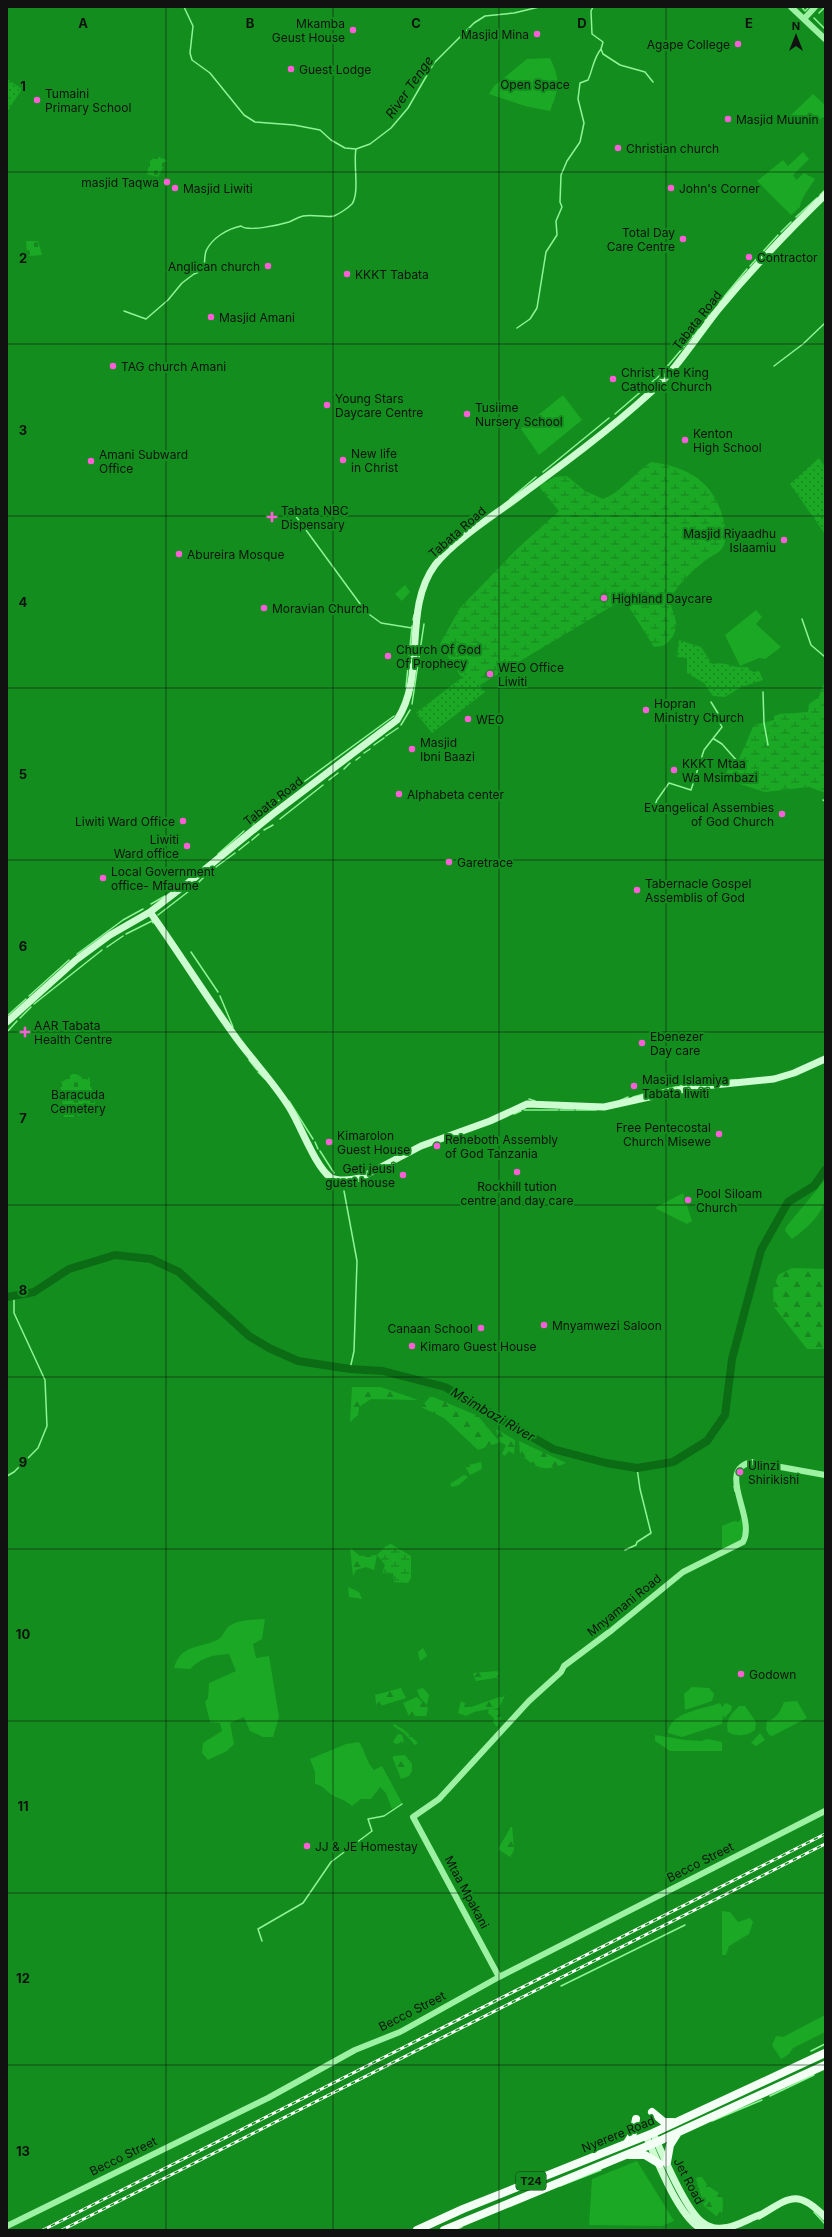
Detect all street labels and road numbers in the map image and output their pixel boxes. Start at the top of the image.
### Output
street label: Tabata Road [669,287,725,353]
street label: Tabata Road [425,503,489,561]
street label: Tabata Road [240,773,306,829]
street label: Mnyamani Road [584,1571,664,1639]
street label: Becco Street [664,1839,736,1885]
street label: Mtaa Mpakani [442,1853,492,1931]
street label: Becco Street [376,1988,448,2034]
street label: Nyerere Road [579,2113,657,2155]
street label: Becco Street [87,2133,159,2179]
street label: Jet Road [671,2155,707,2207]
road number: T24 [516,2172,546,2190]

